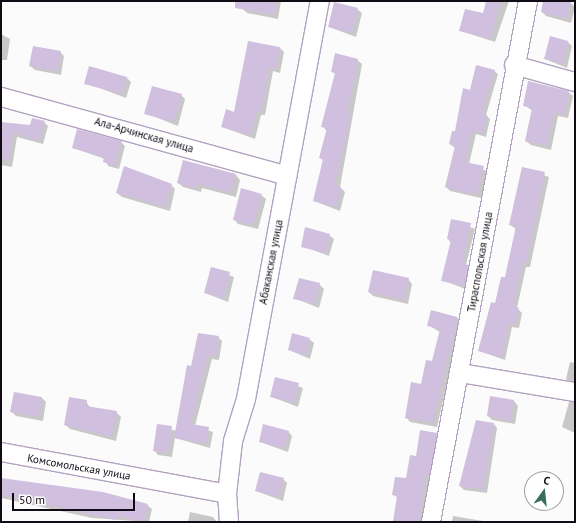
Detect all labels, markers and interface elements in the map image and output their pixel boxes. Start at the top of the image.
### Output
street label: Ала-Арчинская улица [93,115,195,155]
street label: Тираспольская улица [465,211,495,313]
street label: Абаканская улица [256,218,286,306]
street label: Комсомольская улица [26,451,132,483]
north arrow [524,471,564,511]
text: С [542,473,552,488]
scale bar [14,485,137,511]
text: 50 m [19,492,45,507]

